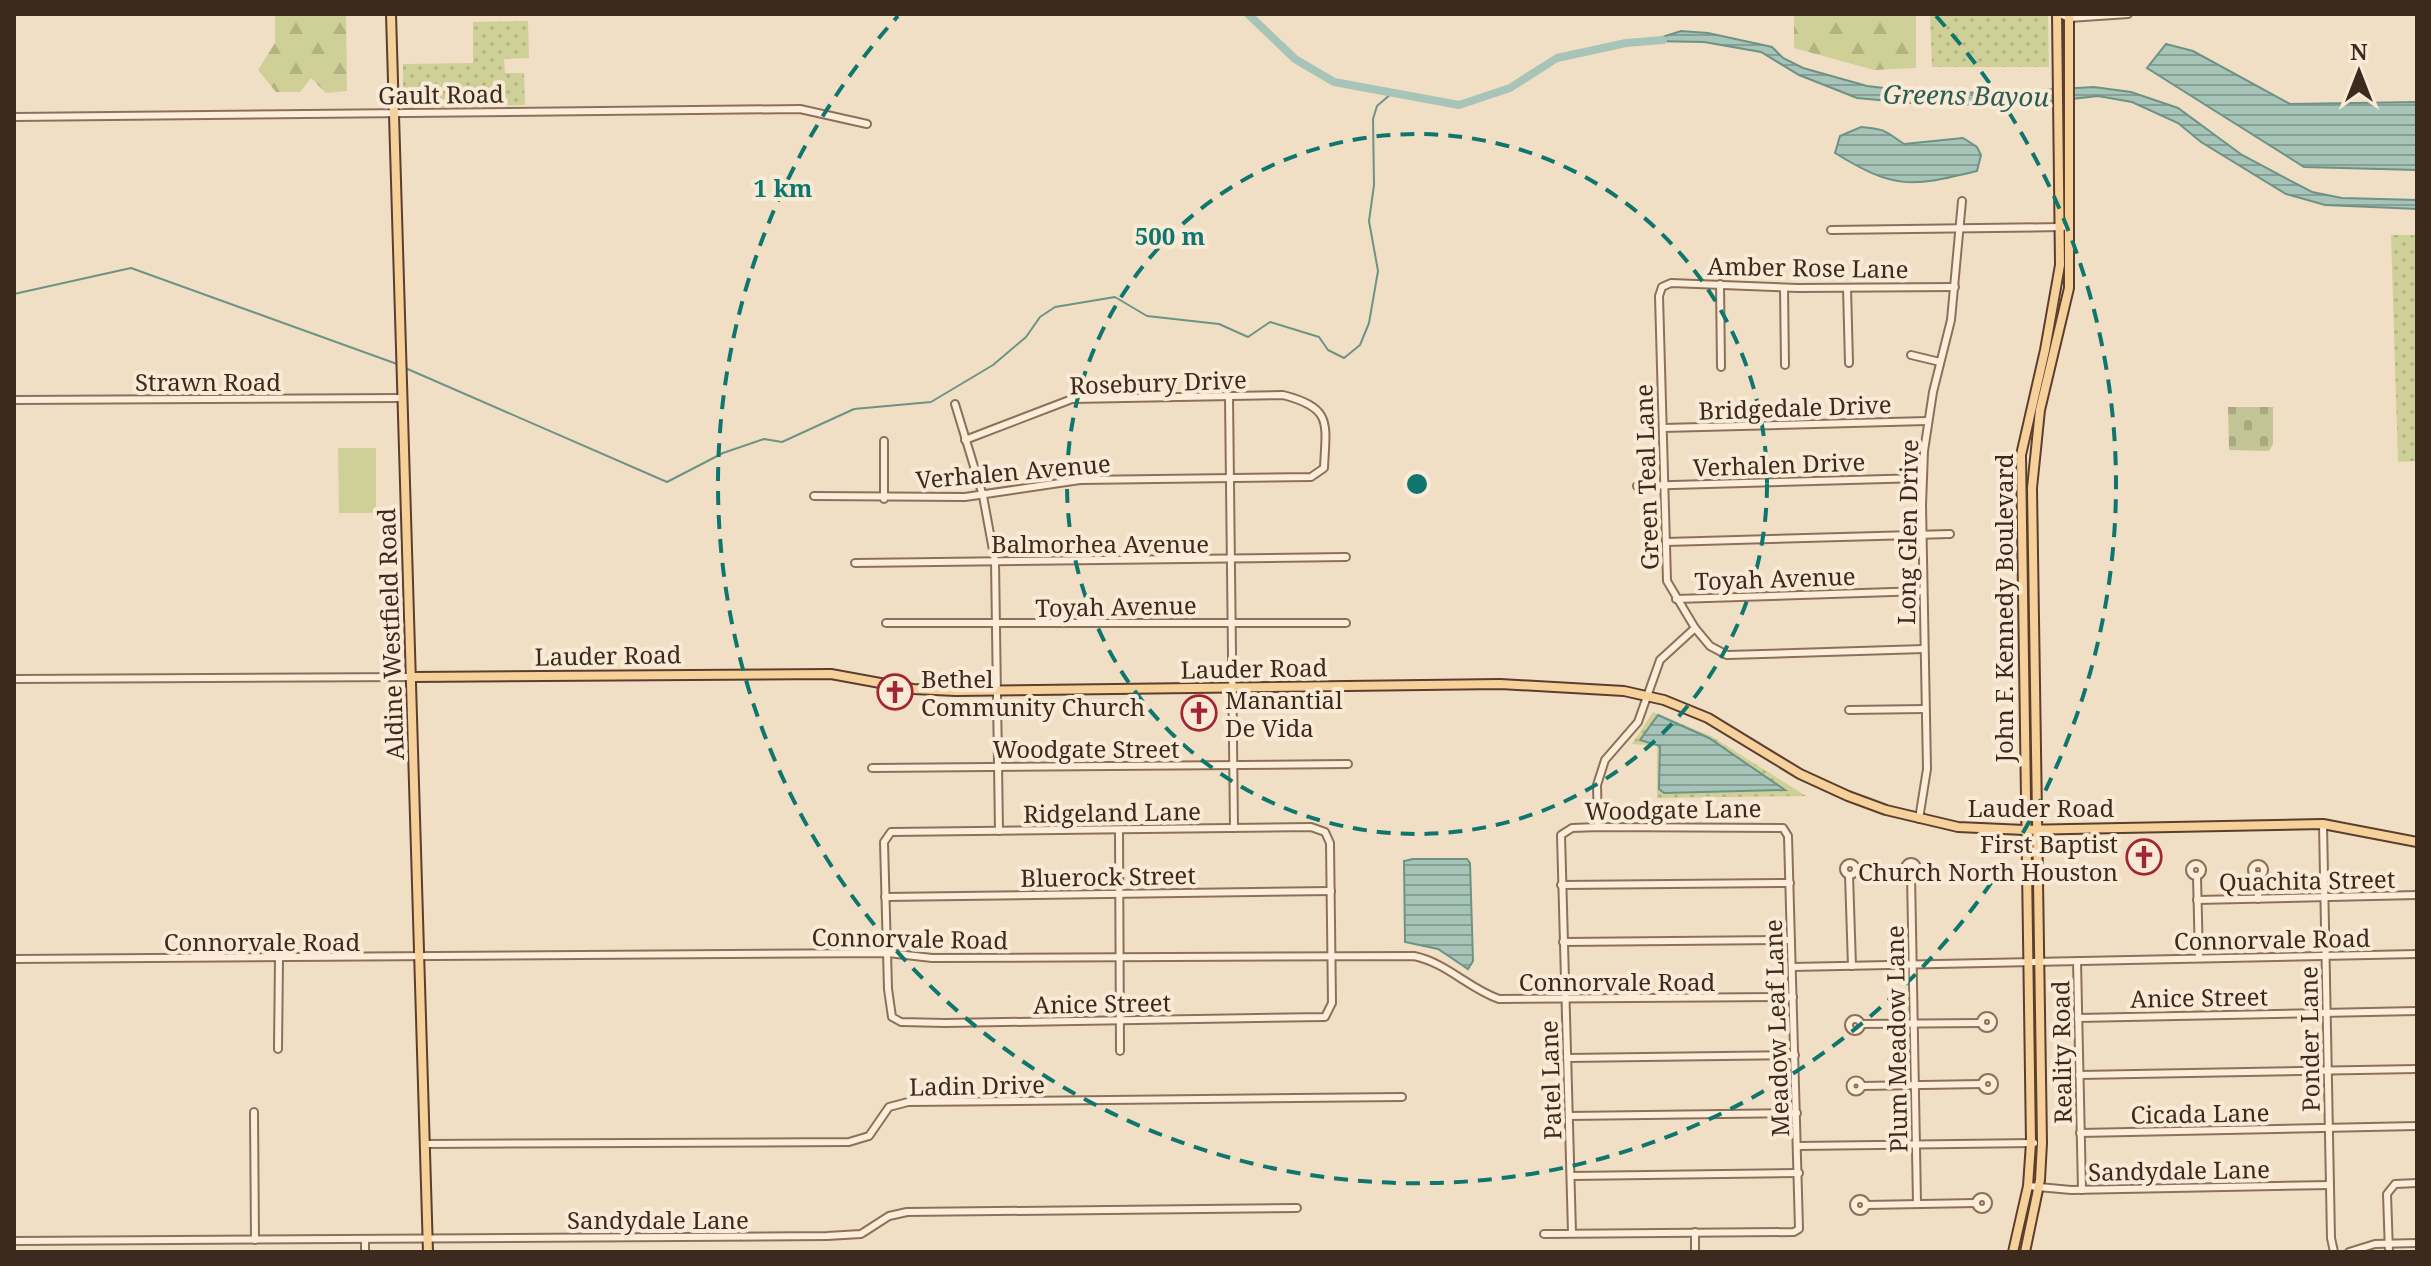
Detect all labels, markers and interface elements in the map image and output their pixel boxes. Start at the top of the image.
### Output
north arrow [2319,32,2399,112]
text: N [2350,36,2368,66]
street label: Gault Road [378,76,504,112]
water label: Greens Bayou [1883,76,2050,114]
text: 1 km [754,171,813,204]
text: 500 m [1135,219,1206,252]
street label: Amber Rose Lane [1707,249,1909,285]
street label: Rosebury Drive [1069,362,1247,402]
street label: Strawn Road [135,365,281,398]
street label: Green Teal Lane [1626,383,1666,571]
street label: Bridgedale Drive [1698,387,1892,427]
street label: Long Glen Drive [1889,439,1925,625]
street label: Verhalen Drive [1692,444,1866,484]
street label: Verhalen Avenue [914,446,1112,496]
street label: John F. Kennedy Boulevard [1987,453,2020,763]
centre of rings [1403,470,1431,498]
street label: Aldine Westfield Road [369,507,411,761]
street label: Balmorhea Avenue [991,527,1209,560]
street label: Toyah Avenue [1694,559,1856,597]
street label: Toyah Avenue [1035,588,1197,624]
street label: Lauder Road [534,637,682,673]
street label: Lauder Road [1180,650,1328,686]
place label: Bethel Community Church [921,662,1145,723]
church icon: Bethel Community Church [876,673,914,711]
place label: Manantial De Vida [1225,683,1343,744]
church icon: Manantial De Vida [1180,694,1218,732]
street label: Woodgate Street [992,732,1180,765]
street label: Woodgate Lane [1584,791,1762,827]
street label: Lauder Road [1968,791,2115,824]
street label: Ridgeland Lane [1023,794,1201,830]
place label: First Baptist Church North Houston [1858,827,2118,888]
church icon: First Baptist Church North Houston [2125,838,2163,876]
street label: Bluerock Street [1020,858,1196,894]
street label: Quachita Street [2219,862,2395,898]
street label: Meadow Leaf Lane [1756,919,1796,1137]
street label: Connorvale Road [811,920,1009,956]
street label: Connorvale Road [2173,921,2371,957]
street label: Connorvale Road [164,925,360,958]
street label: Plum Meadow Lane [1878,925,1914,1153]
street label: Connorvale Road [1519,965,1715,998]
street label: Ponder Lane [2291,966,2327,1112]
street label: Anice Street [2130,979,2268,1015]
street label: Reality Road [2043,980,2079,1124]
street label: Anice Street [1033,985,1171,1021]
street label: Patel Lane [1531,1020,1569,1140]
street label: Ladin Drive [909,1067,1045,1103]
street label: Cicada Lane [2130,1095,2270,1131]
street label: Sandydale Lane [2088,1152,2270,1188]
street label: Sandydale Lane [567,1203,749,1236]

